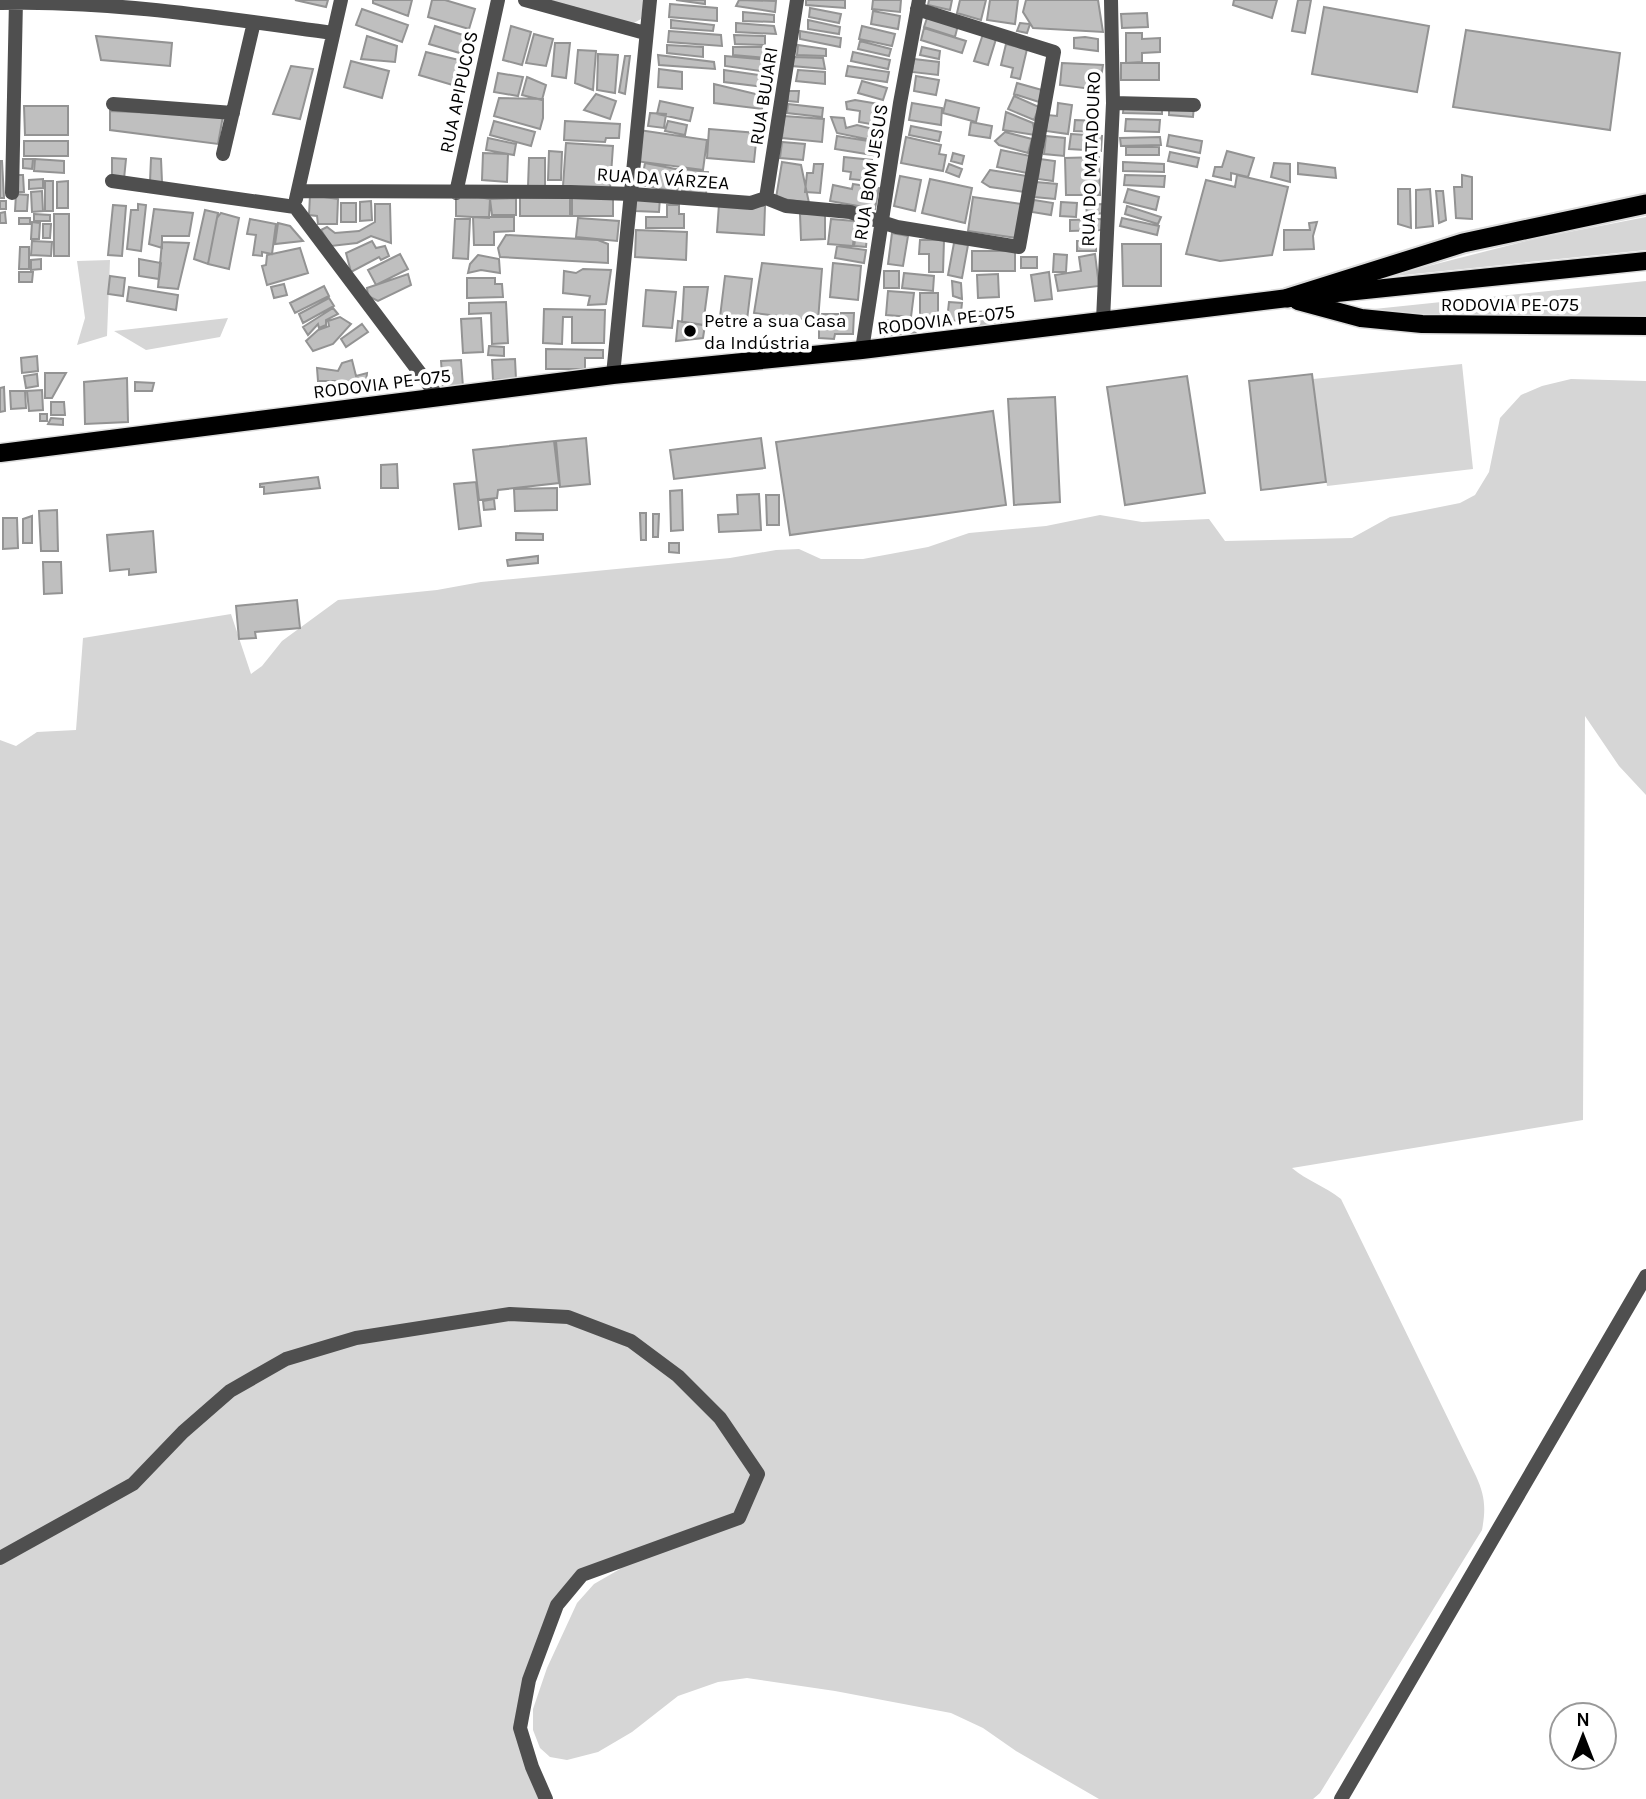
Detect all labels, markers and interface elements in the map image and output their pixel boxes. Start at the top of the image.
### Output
street label: RUA APIPUCOS [435,29,483,155]
street label: RUA BUJARI [745,45,783,147]
street label: RUA DO MATADOURO [1077,71,1105,247]
street label: RUA BOM JESUS [849,102,893,242]
street label: RUA DA VÁRZEA [596,162,730,195]
street label: RODOVIA PE-075 [1441,294,1579,316]
street label: RODOVIA PE-075 [876,301,1016,339]
place label: Petre a sua Casa da Indústria [704,310,847,354]
marker: Petre a sua Casa da Indústria [682,323,698,339]
street label: RODOVIA PE-075 [312,365,452,403]
north arrow [1548,1701,1618,1771]
text: N [1576,1709,1590,1731]

